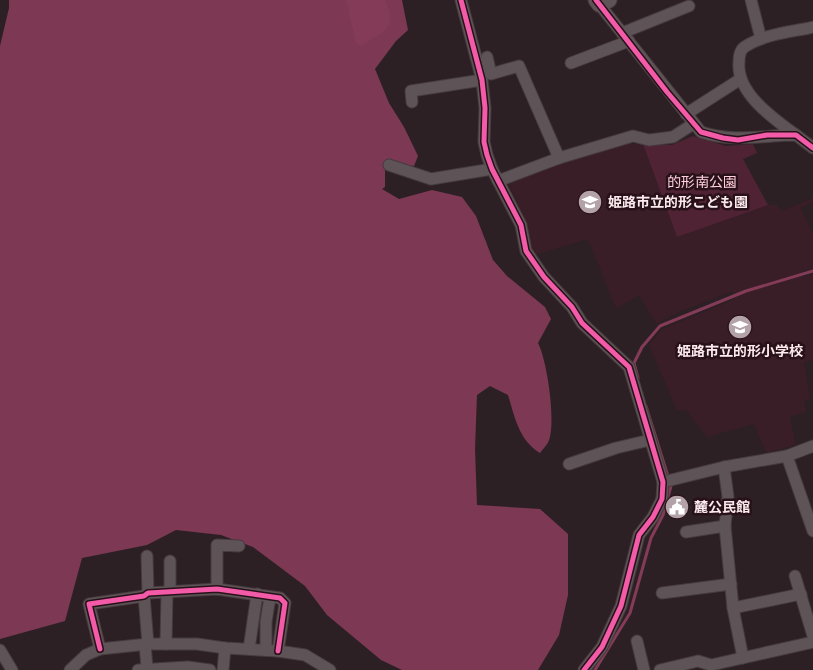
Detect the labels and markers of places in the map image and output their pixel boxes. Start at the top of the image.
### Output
school or university icon: 姫路市立的形こども園 [577,189,603,215]
place label: 姫路市立的形こども園 [608,191,748,212]
school or university icon: 姫路市立的形小学校 [727,314,753,340]
place label: 姫路市立的形小学校 [677,340,803,361]
public building icon: 麓公民館 [664,494,690,520]
place label: 麓公民館 [694,496,750,517]

